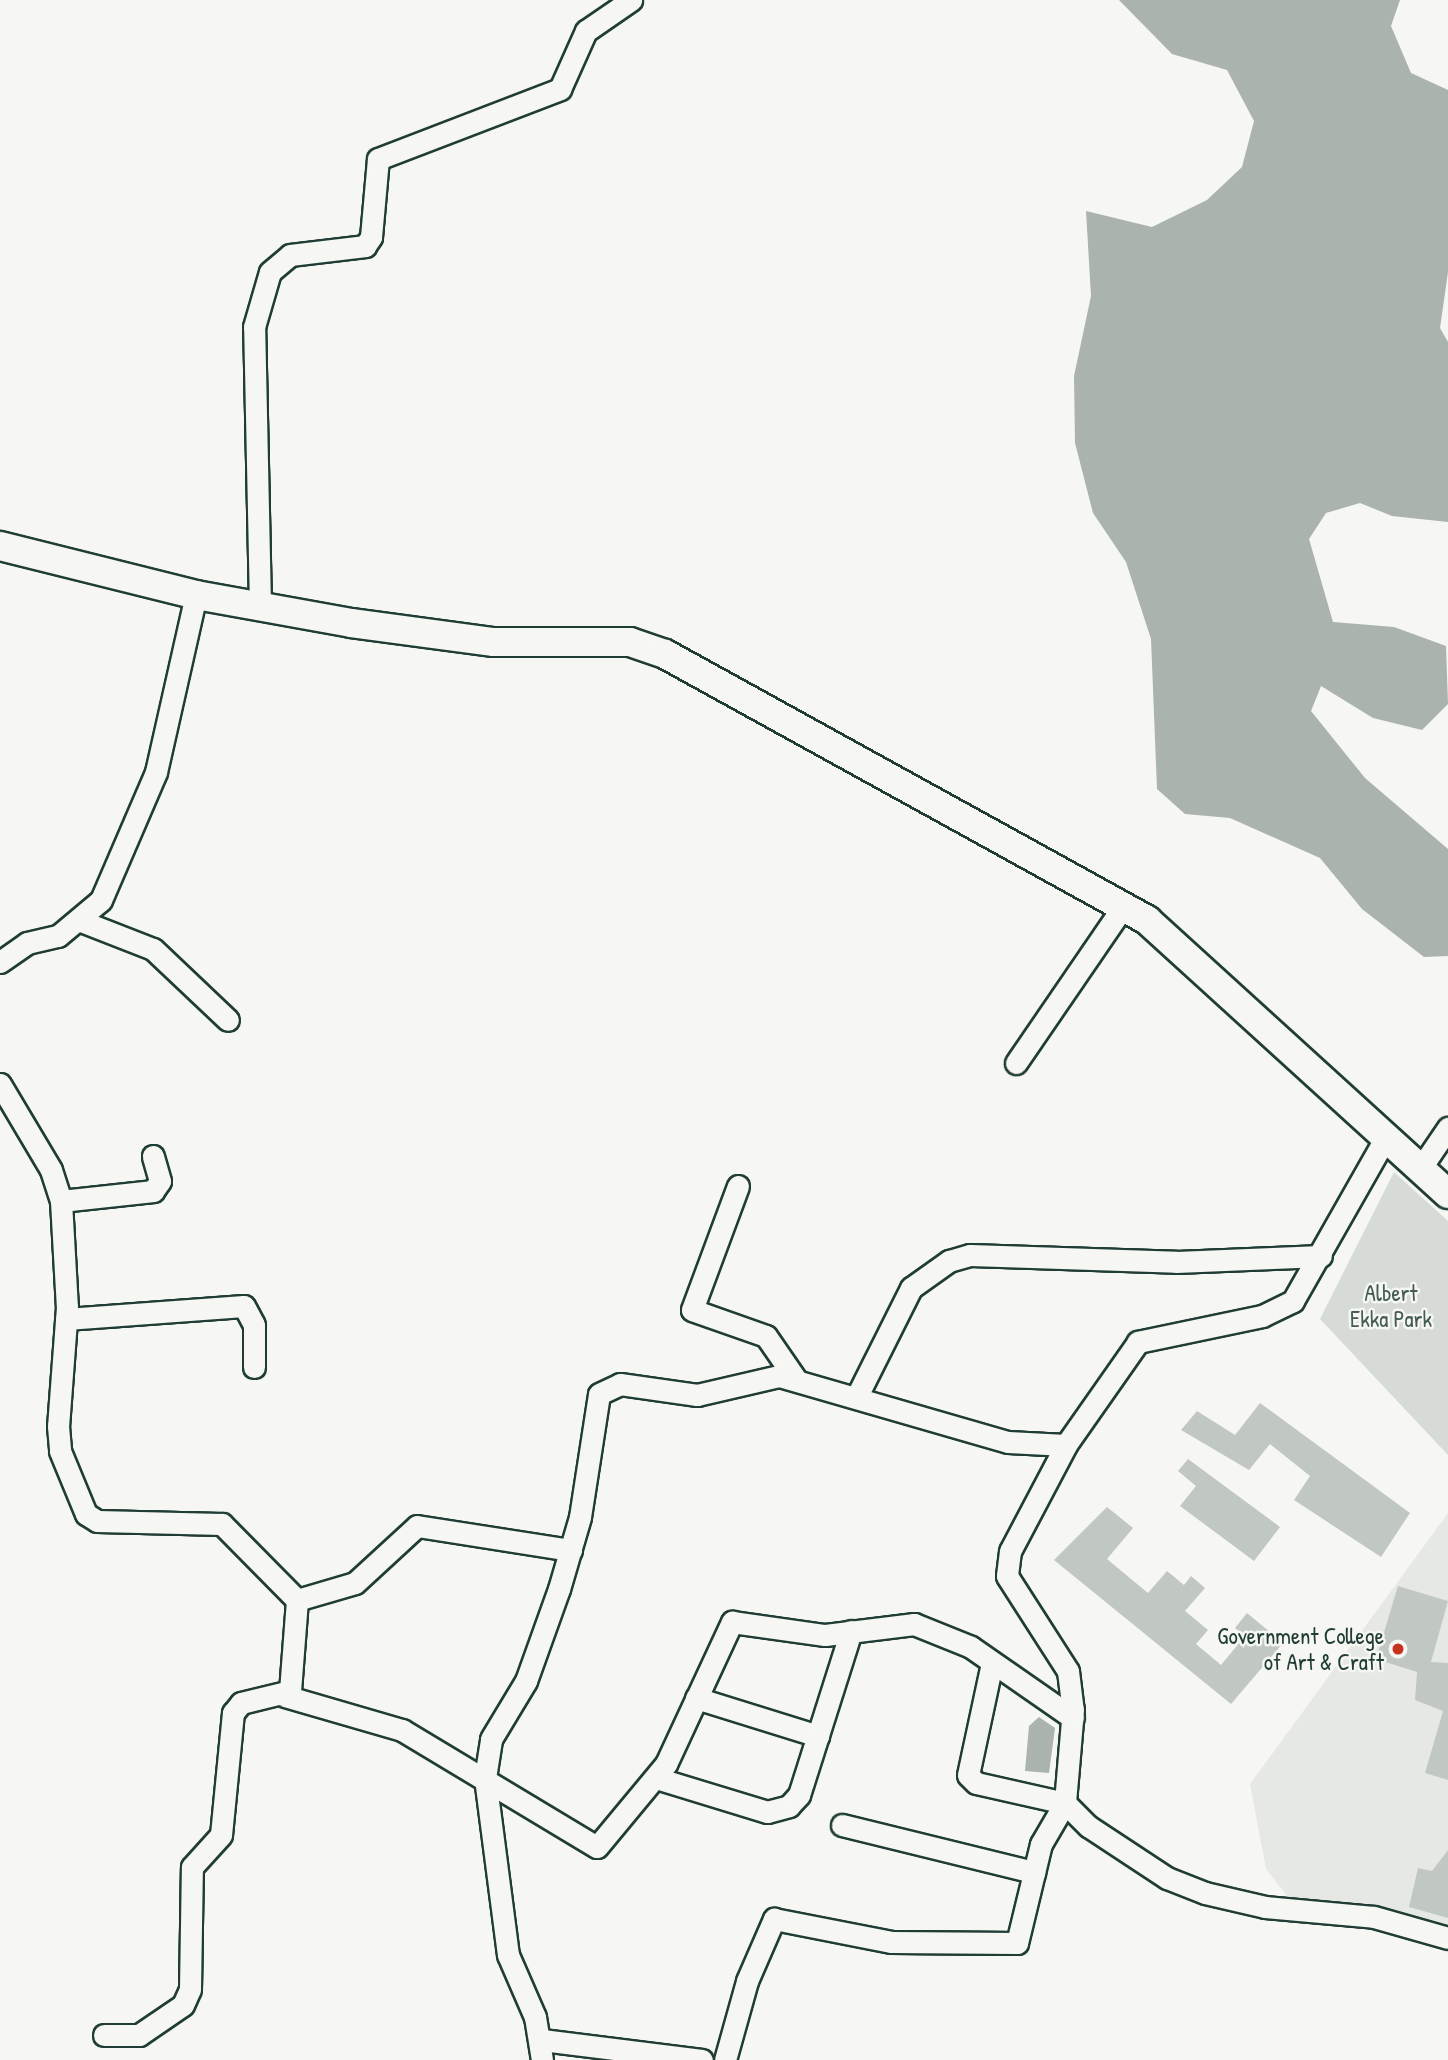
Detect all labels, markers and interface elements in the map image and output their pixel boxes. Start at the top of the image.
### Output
park label: Albert Ekka Park [1350,1279,1432,1333]
place label: Government College of Art & Craft [1217,1622,1384,1676]
marker: Government College of Art & Craft [1390,1641,1406,1657]

